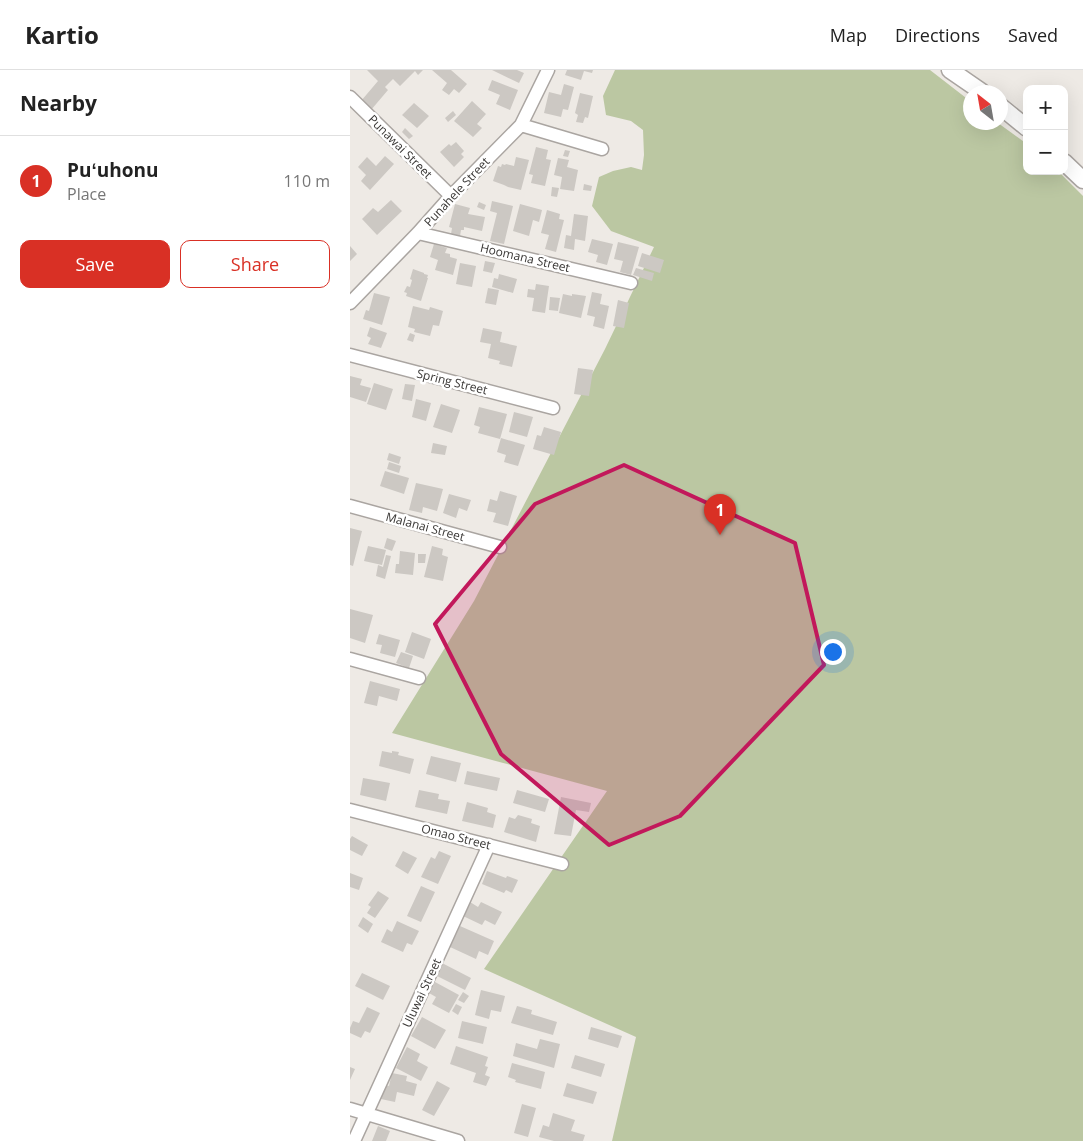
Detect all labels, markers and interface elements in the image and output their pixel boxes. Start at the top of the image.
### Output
text: Kartio [25,18,99,51]
text: Map [830,23,867,47]
text: Directions [895,23,980,47]
text: Saved [1008,23,1058,47]
north arrow [963,85,1008,130]
map controls [1023,85,1068,175]
button: + [1023,85,1068,130]
text: Nearby [20,89,97,117]
street label: Punawai Street [365,111,436,182]
button: − [1023,130,1068,175]
street label: Punahele Street [420,153,493,230]
text: Puʻuhonu [67,157,158,183]
text: 1 [31,170,41,192]
text: 110 m [284,170,330,192]
text: Place [67,183,106,205]
street label: Hoomana Street [479,239,572,276]
button: Save [20,240,170,288]
button: Share [180,240,330,288]
street label: Spring Street [415,365,489,399]
pin: 1 [704,494,736,535]
street label: Malanai Street [384,508,466,545]
your location [820,639,846,665]
street label: Omao Street [420,820,493,853]
street label: Uluwai Street [398,955,445,1030]

